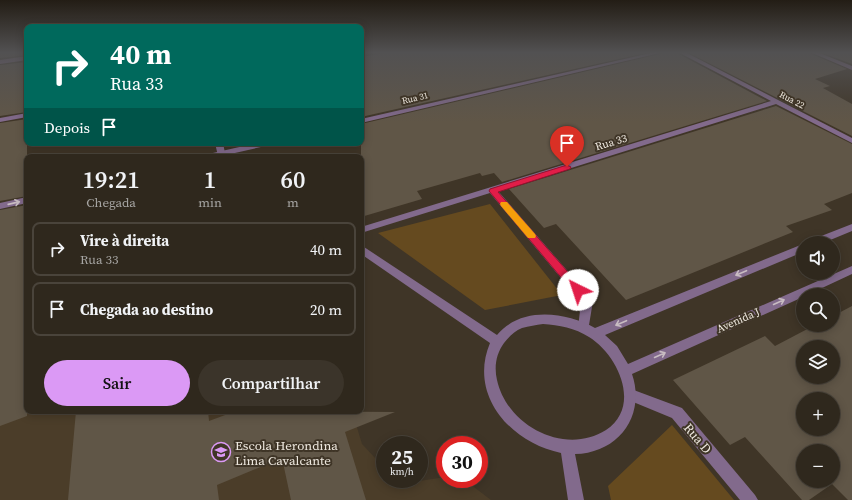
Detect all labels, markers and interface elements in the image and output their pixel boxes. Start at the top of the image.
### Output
text: 40 m [110,35,172,73]
icon: right [44,40,96,92]
text: Rua 33 [110,71,163,96]
street label: Rua 31 [401,89,429,107]
street label: Rua 22 [777,89,807,112]
icon: arrive [98,116,120,138]
text: Depois [44,117,90,138]
pin [550,126,584,167]
street label: Rua 33 [593,130,629,154]
icon: arrive [556,132,578,154]
text: 19:21 [83,163,140,196]
text: 1 [204,163,216,196]
text: 60 [280,163,305,196]
text: Chegada [86,194,136,211]
text: min [198,194,222,211]
text: m [287,194,299,211]
one-way arrow [7,199,20,207]
text: Vire à direita [80,230,169,251]
map controls [796,236,840,488]
button: sound [796,236,840,280]
icon: right [46,238,68,260]
text: 40 m [310,239,342,260]
text: Rua 33 [80,251,119,268]
position arrow [557,269,599,311]
one-way arrow [736,270,748,278]
button: search [796,288,840,332]
icon: arrive [46,298,68,320]
one-way arrow [773,298,785,305]
text: Chegada ao destino [80,299,213,320]
text: 20 m [310,299,342,320]
street label: Avenida J [714,304,762,337]
one-way arrow [616,320,628,327]
button: layers [796,340,840,384]
one-way arrow [654,351,666,358]
button: Sair [44,360,190,406]
button: Compartilhar [198,360,344,406]
button: + [796,392,840,436]
street label: Rua D [680,420,715,457]
speed limit sign: 30 [436,436,488,488]
place label: Escola Herondina Lima Cavalcante [235,437,338,469]
school or university icon: Escola Herondina Lima Cavalcante [210,441,232,463]
text: 25 [391,443,413,471]
button: − [796,444,840,488]
text: km/h [390,465,414,478]

